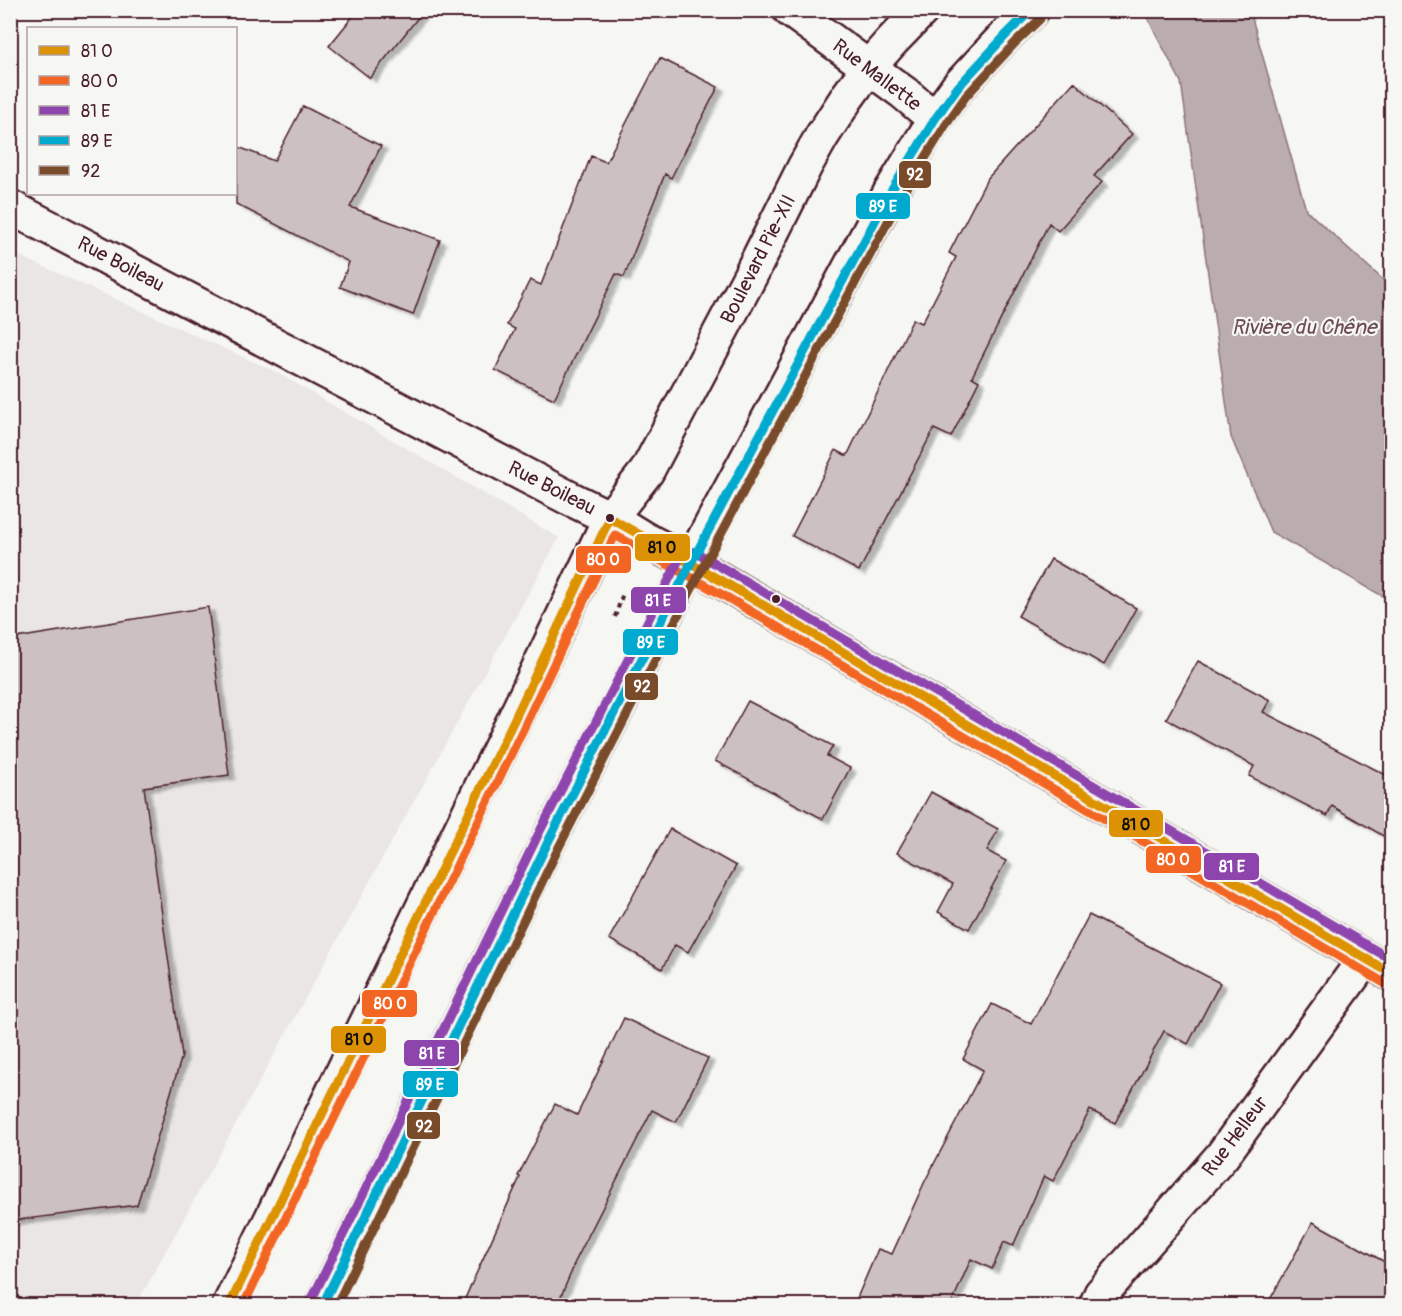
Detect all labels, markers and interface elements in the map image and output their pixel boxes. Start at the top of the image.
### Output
legend [27,27,237,195]
street label: Rue Mallette [828,33,927,117]
text: 81 O [81,40,112,63]
text: 80 O [81,70,118,93]
text: 81 E [81,100,110,123]
text: 89 E [81,130,113,153]
text: 92 [81,160,100,183]
line badge: 92 [898,160,932,189]
text: 92 [906,165,924,185]
street label: Boulevard Pie-XII [715,190,801,328]
line badge: 89 E [855,192,911,220]
text: 89 E [869,197,898,217]
street label: Rue Boileau [73,231,169,297]
water label: Rivière du Chêne [1232,314,1379,341]
street label: Rue Boileau [504,455,600,521]
unlabelled marker [604,512,616,524]
line badge: 81 O [634,533,691,562]
text: 81 O [648,538,676,558]
line badge: 80 O [575,545,632,574]
text: 80 O [587,550,619,570]
line badge: 81 E [630,586,687,614]
text: 81 E [645,591,672,611]
unlabelled marker [770,593,782,605]
line badge: 89 E [622,628,679,656]
text: 89 E [637,633,666,653]
line badge: 92 [624,672,659,701]
text: 92 [633,677,651,697]
line badge: 81 O [1108,809,1164,838]
text: 81 O [1122,815,1150,835]
line badge: 80 O [1145,845,1202,874]
text: 80 O [1157,850,1189,870]
line badge: 81 E [1203,852,1260,881]
text: 81 E [1219,857,1246,877]
line badge: 80 O [361,989,418,1018]
text: 80 O [374,994,406,1014]
line badge: 81 O [330,1025,387,1054]
text: 81 O [345,1030,373,1050]
line badge: 81 E [403,1039,460,1067]
text: 81 E [419,1044,446,1064]
line badge: 89 E [402,1070,459,1098]
text: 89 E [416,1075,445,1095]
street label: Rue Helleur [1197,1091,1273,1181]
line badge: 92 [406,1111,441,1140]
text: 92 [415,1117,433,1137]

